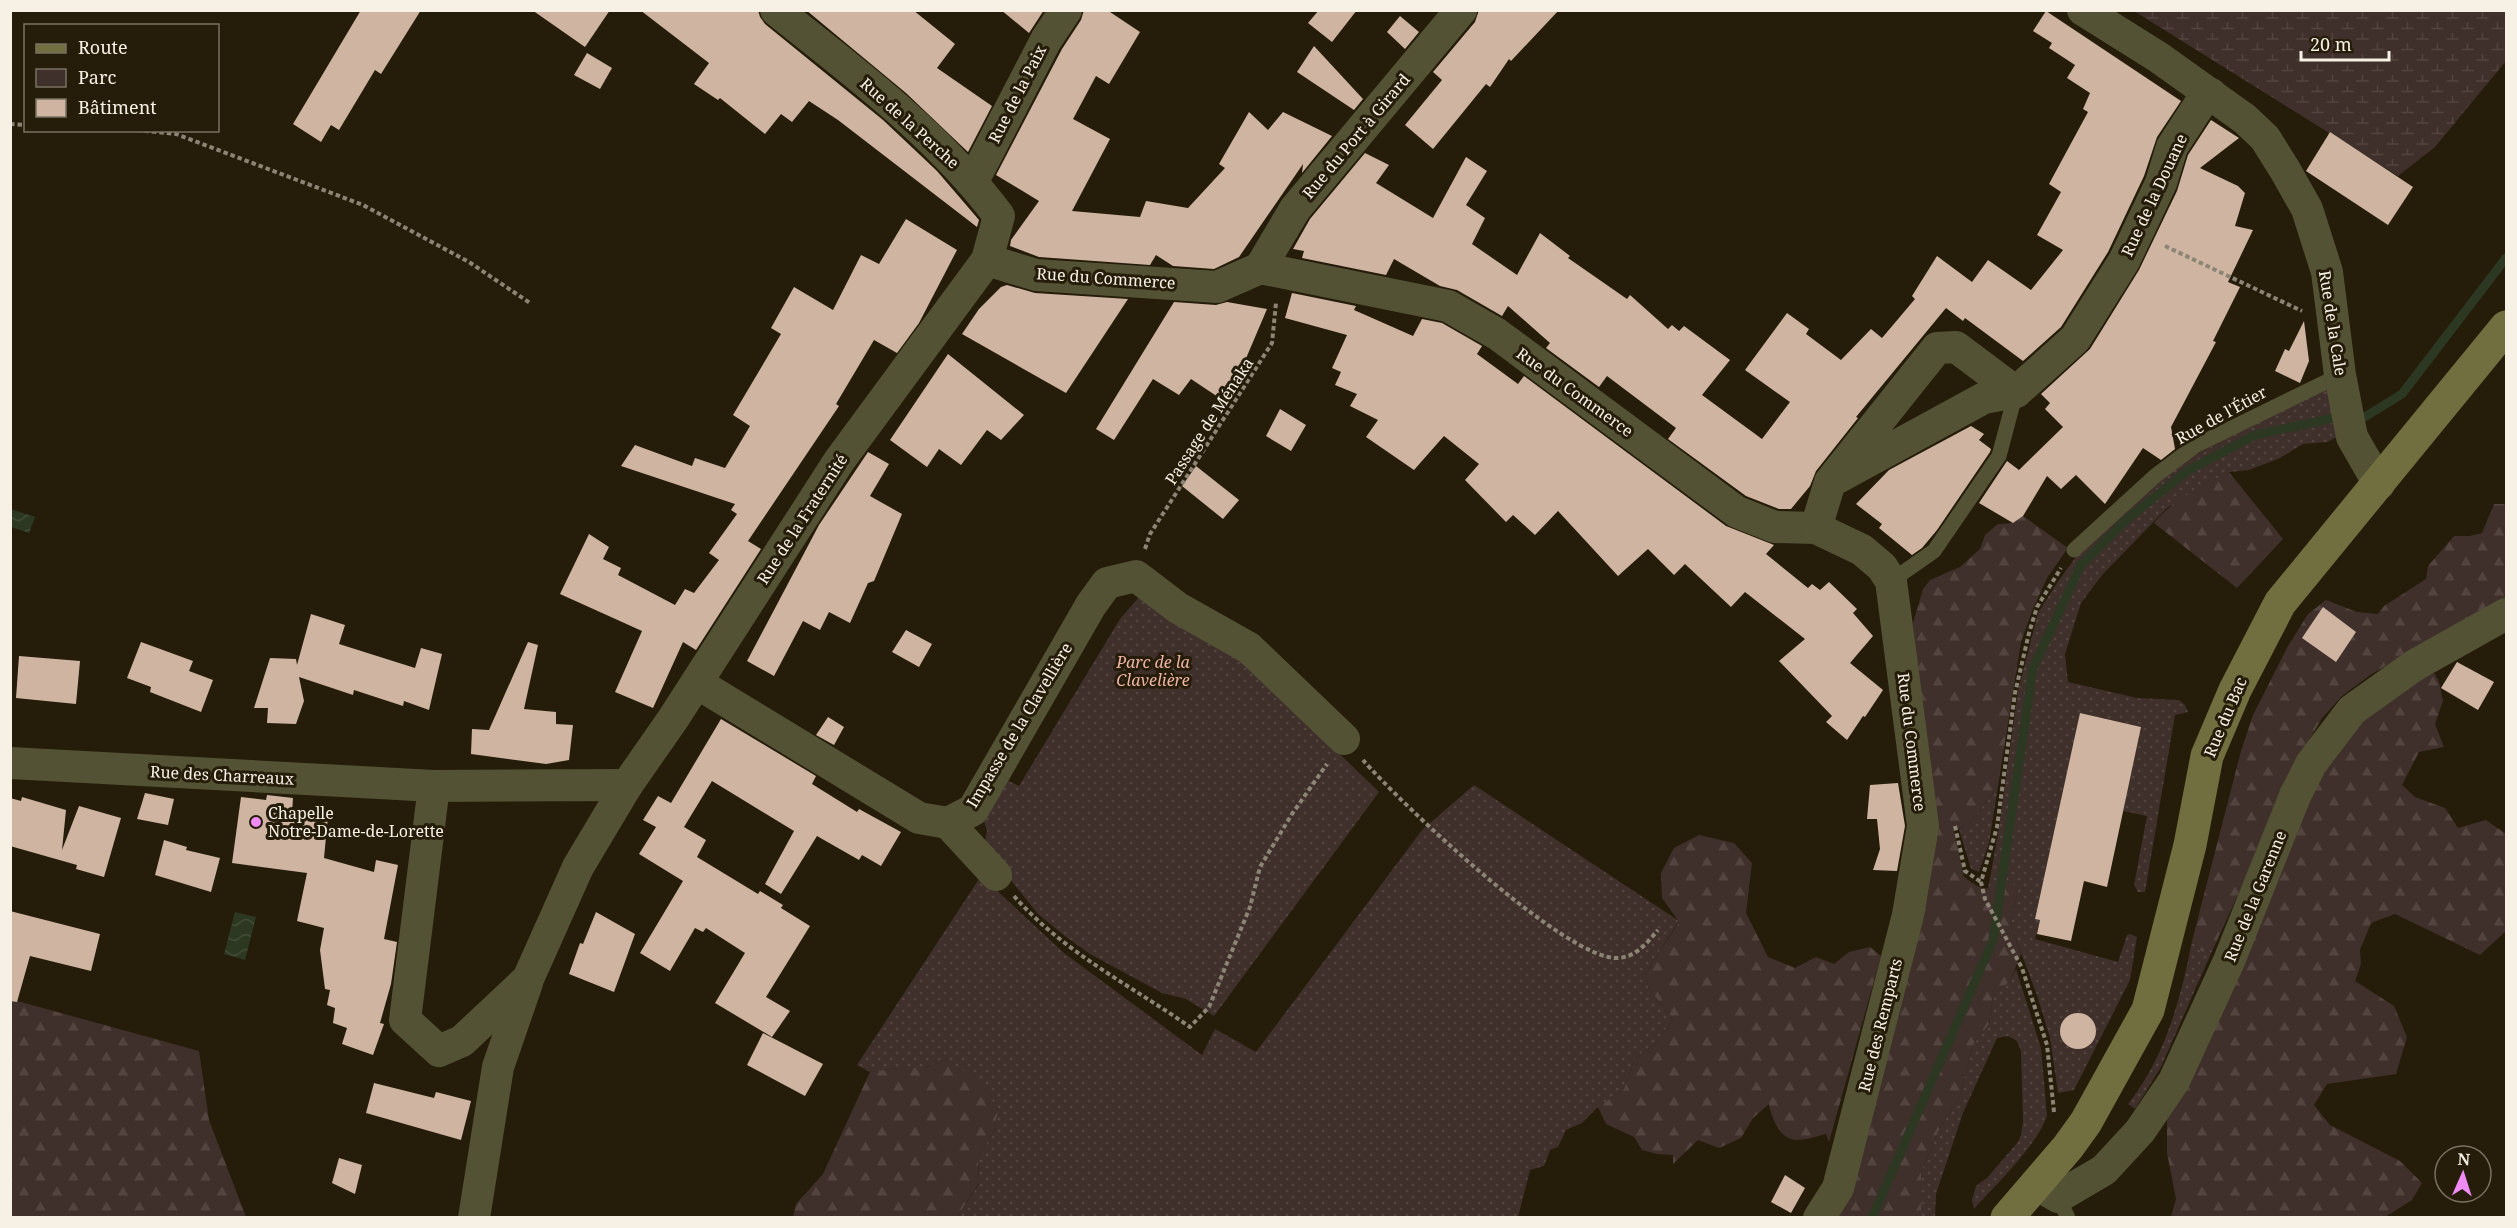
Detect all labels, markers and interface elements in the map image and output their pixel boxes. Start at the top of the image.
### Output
legend [24,24,219,132]
scale bar [2301,24,2390,62]
text: 20 m [2310,32,2352,56]
text: Route [78,35,128,59]
street label: Rue de la Paix [983,41,1051,147]
text: Parc [78,65,116,89]
street label: Rue du Port à Girard [1297,69,1415,203]
street label: Rue de la Perche [856,73,964,173]
text: Bâtiment [78,95,157,119]
street label: Rue de la Douane [2116,130,2192,260]
street label: Rue du Commerce [1036,262,1176,294]
street label: Rue de la Cale [2314,269,2352,377]
street label: Rue du Commerce [1512,342,1638,442]
street label: Passage de Ménaka [1160,353,1258,489]
street label: Rue de l'Étier [2171,381,2271,449]
street label: Rue de la Fraternité [752,450,852,588]
street label: Impasse de la Clavellière [961,638,1077,812]
park label: Parc de la Clavelière [1115,651,1191,691]
street label: Rue du Commerce [1893,671,1931,813]
street label: Rue du Bac [2198,674,2252,760]
street label: Rue des Charreaux [149,760,295,790]
place label: Chapelle Notre-Dame-de-Lorette [268,802,444,842]
marker: Chapelle Notre-Dame-de-Lorette [249,815,263,829]
street label: Rue de la Garenne [2219,827,2291,965]
street label: Rue des Remparts [1853,956,1907,1094]
north arrow [2433,1144,2493,1204]
text: N [2457,1148,2471,1170]

